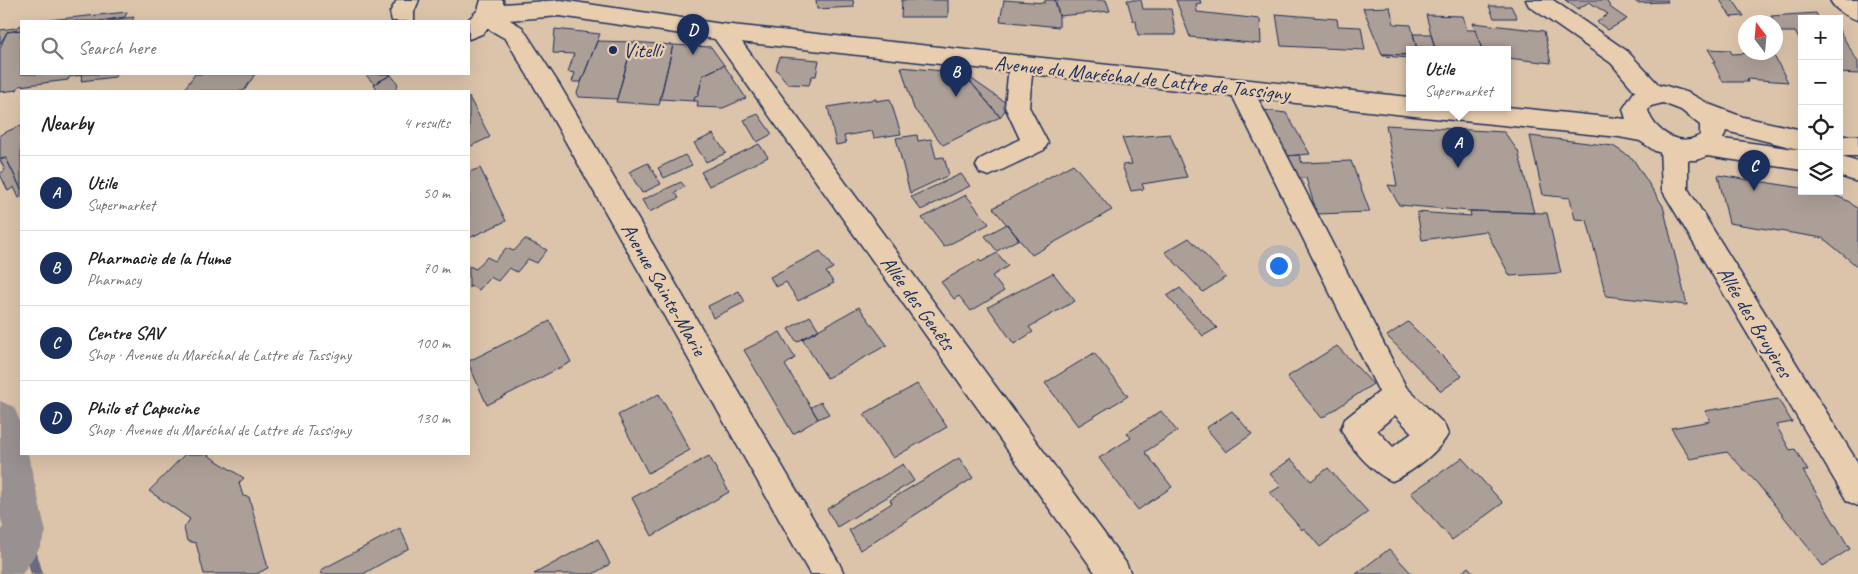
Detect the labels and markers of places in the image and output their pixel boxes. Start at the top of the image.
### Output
pin: D [677,14,709,55]
place label: Vitelli [623,37,665,63]
marker: Vitelli [607,44,619,56]
pin: B [940,56,972,97]
pin: A [1442,127,1474,168]
pin: C [1738,150,1770,191]

